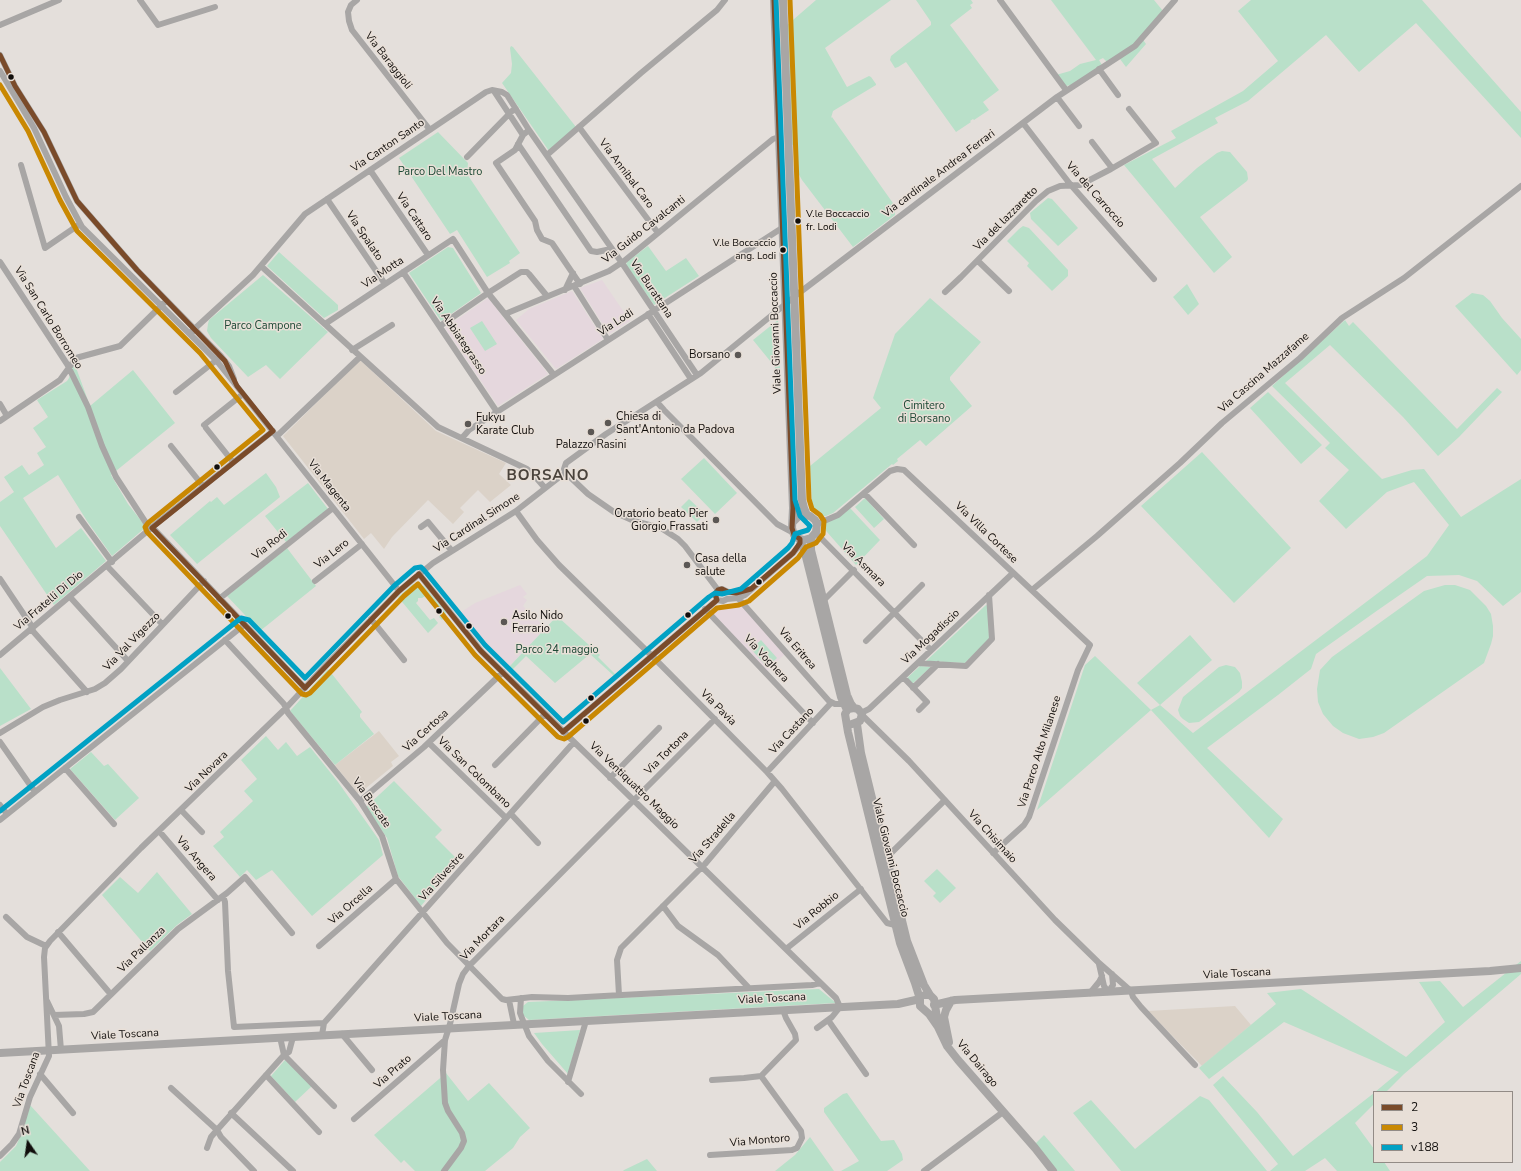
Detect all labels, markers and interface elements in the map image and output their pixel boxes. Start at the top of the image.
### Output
street label: Via Baraggioli [362,30,414,92]
unlabelled marker [6,72,16,82]
street label: Via Canton Santo [349,117,427,175]
street label: Via cardinale Andrea Ferrari [880,127,998,221]
street label: Via Annibal Caro [596,137,656,211]
street label: Via del Carroccio [1063,159,1127,231]
park label: Parco Del Mastro [398,165,482,179]
street label: Via del lazzaretto [971,184,1041,254]
street label: Via Cattaro [393,190,435,244]
street label: Via Guido Cavalcanti [600,193,688,267]
street label: Via Spalato [343,209,385,263]
place label: V.le Boccaccio fr. Lodi [806,209,869,232]
marker: V.le Boccaccio fr. Lodi [793,216,803,226]
place label: V.le Boccaccio ang. Lodi [713,238,776,262]
marker: V.le Boccaccio ang. Lodi [778,245,788,255]
street label: Via Motta [360,254,406,292]
street label: Via Burattana [627,257,675,321]
street label: Via San Carlo Borromeo [11,264,85,372]
street label: Viale Giovanni Boccaccio [767,272,785,394]
street label: Via Abbiategrasso [427,295,489,377]
street label: Via Lodi [596,307,636,339]
park label: Parco Campone [224,319,302,333]
street label: Via Cascina Mazzafame [1216,330,1312,416]
place label: Borsano [689,348,730,362]
marker: Borsano [733,350,743,360]
park label: Cimitero di Borsano [898,399,950,425]
place label: Chiesa di Sant'Antonio da Padova [616,410,734,436]
place label: Fukyu Karate Club [476,411,534,437]
marker: Chiesa di Sant'Antonio da Padova [603,418,613,428]
marker: Fukyu Karate Club [463,419,473,429]
marker: Palazzo Rasini [586,427,596,437]
place label: Palazzo Rasini [556,438,626,452]
street label: Via Magenta [305,457,353,515]
unlabelled marker [212,462,222,472]
district label: BORSANO [507,467,589,485]
street label: Via Cardinal Simone [432,490,522,556]
street label: Via Villa Cortese [952,500,1020,566]
place label: Oratorio beato Pier Giorgio Frassati [614,507,708,533]
marker: Oratorio beato Pier Giorgio Frassati [711,515,721,525]
street label: Via Rodi [250,527,290,563]
street label: Via Lero [312,536,352,572]
street label: Via Asmara [838,540,888,590]
place label: Casa della salute [695,552,747,578]
marker: Casa della salute [682,560,692,570]
street label: Via Fratelli Di Dio [12,568,86,634]
unlabelled marker [754,577,764,587]
unlabelled marker [434,606,444,616]
street label: Via Mogadiscio [899,607,963,667]
place label: Asilo Nido Ferrario [512,609,563,635]
street label: Via Val Vigezzo [101,610,163,674]
unlabelled marker [683,610,693,620]
unlabelled marker [223,611,233,621]
marker: Asilo Nido Ferrario [499,617,509,627]
unlabelled marker [464,621,474,631]
street label: Via Eritrea [775,625,819,673]
street label: Via Voghera [741,633,791,685]
park label: Parco 24 maggio [515,643,599,657]
street label: Via Pavia [697,687,739,729]
unlabelled marker [586,693,596,703]
street label: Via Parco Alto Milanese [1016,694,1064,810]
street label: Via Castano [767,705,817,757]
street label: Via Certosa [400,707,452,755]
unlabelled marker [581,716,591,726]
street label: Via Tortona [642,728,692,778]
street label: Via San Colombano [435,735,513,811]
street label: Via Ventiquattro Maggio [586,740,682,832]
street label: Via Novara [183,748,231,796]
street label: Via Buscate [349,775,393,831]
street label: Viale Giovanni Boccaccio [869,797,911,919]
street label: Via Chisimaio [965,808,1019,866]
street label: Via Stradella [687,810,739,866]
street label: Via Angera [173,834,219,884]
street label: Via Silvestre [417,850,467,904]
street label: Via Orcella [326,882,376,928]
street label: Via Robbio [792,889,842,933]
street label: Via Mortara [458,913,508,963]
street label: Via Pallanza [116,924,168,976]
street label: Viale Toscana [1203,966,1271,982]
street label: Viale Toscana [738,991,806,1007]
street label: Viale Toscana [414,1009,482,1025]
street label: Viale Toscana [91,1027,159,1043]
street label: Via Dairago [953,1038,1001,1090]
street label: Via Toscana [11,1050,43,1110]
street label: Via Prato [372,1052,414,1092]
legend [1373,1091,1513,1163]
text: 2 [1411,1099,1418,1115]
text: 3 [1411,1119,1418,1135]
north arrow [8,1123,48,1163]
text: N [19,1123,31,1139]
street label: Via Montoro [729,1132,791,1150]
text: v188 [1411,1139,1439,1155]

